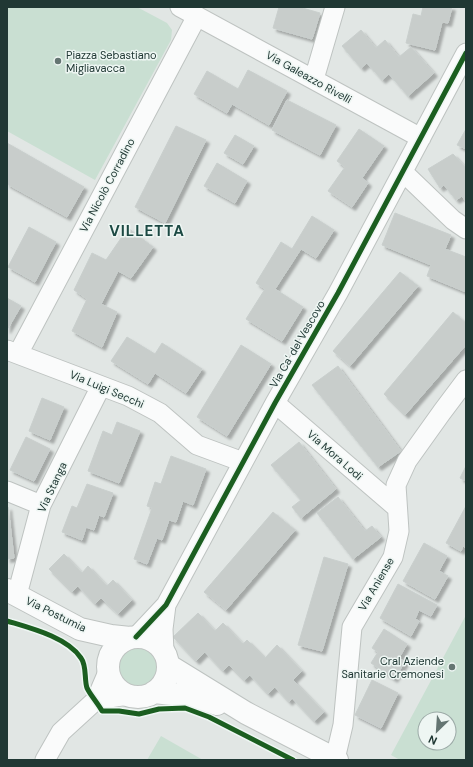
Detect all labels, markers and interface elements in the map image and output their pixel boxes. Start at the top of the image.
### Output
place label: Piazza Sebastiano Migliavacca [66,48,157,75]
street label: Via Galeazzo Rivelli [264,48,354,106]
marker: Piazza Sebastiano Migliavacca [53,56,63,66]
street label: Via Nicolò Corradino [76,135,138,235]
district label: VILLETTA [109,221,185,241]
street label: Via Ca' del Vescovo [266,298,328,390]
street label: Via Luigi Secchi [68,367,146,411]
street label: Via Mora Lodi [304,427,366,483]
street label: Via Stanga [34,460,70,514]
street label: Via Aniense [355,555,397,613]
street label: Via Postumia [23,593,89,635]
place label: Cral Aziende Sanitarie Cremonesi [341,654,444,681]
marker: Cral Aziende Sanitarie Cremonesi [447,662,457,672]
north arrow [417,711,457,751]
text: N [426,732,439,748]

